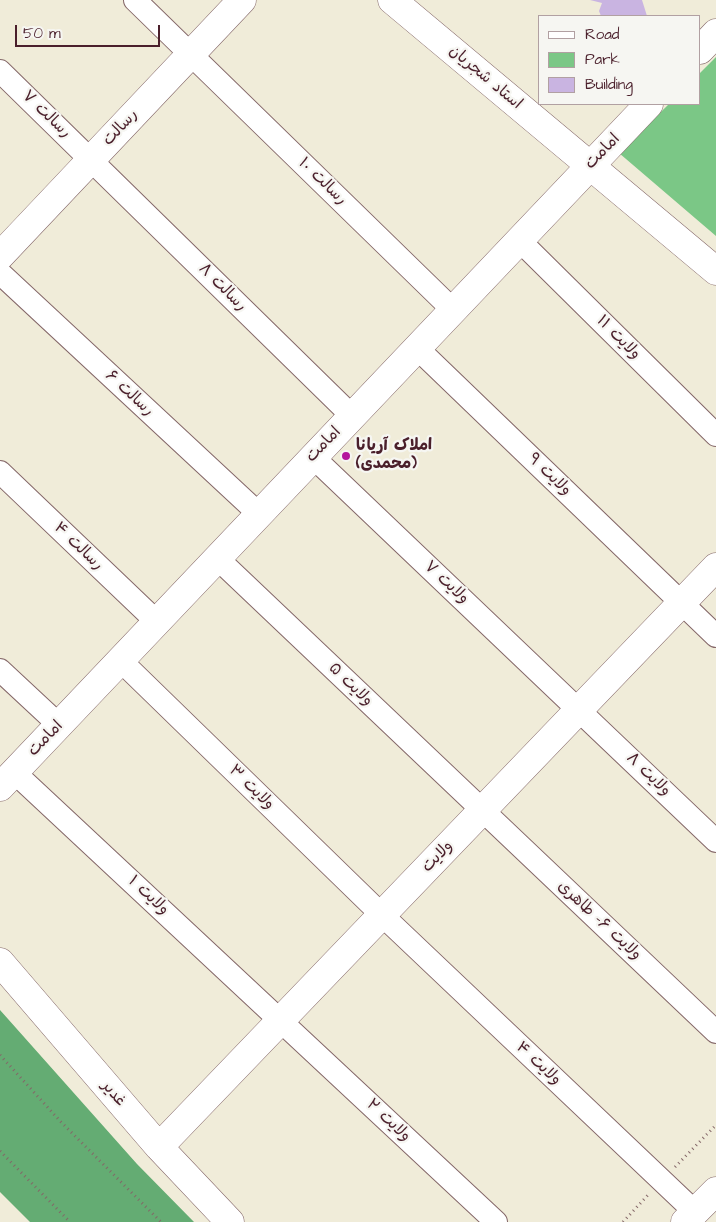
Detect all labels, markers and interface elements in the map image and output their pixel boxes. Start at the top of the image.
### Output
scale bar [18,15,162,47]
legend [538,15,701,105]
text: 50 m [23,23,61,44]
text: Road [585,24,619,45]
street label: استاد شجریان [444,42,526,114]
text: Park [585,49,620,70]
text: Building [585,74,633,95]
street label: رسالت ۷ [18,87,74,143]
street label: رسالت [99,106,143,150]
street label: امامت [581,130,625,174]
street label: رسالت ۱۰ [294,154,350,210]
street label: رسالت ۸ [194,260,250,316]
street label: ولایت ۱۱ [592,312,644,364]
street label: رسالت ۶ [101,367,157,421]
street label: امامت [302,423,346,467]
place label: املاک آریانا (محمدی) [356,437,432,475]
marker: املاک آریانا (محمدی) [340,450,352,462]
street label: ولایت ۹ [523,450,575,500]
street label: رسالت ۴ [49,519,107,575]
street label: ولایت ۷ [420,557,472,609]
street label: ولایت ۵ [324,659,376,711]
street label: امامت [24,717,68,761]
street label: ولایت ۸ [622,749,674,801]
street label: ولایت ۳ [224,762,278,814]
street label: ولایت [418,837,458,877]
street label: ولایت ۱ [124,872,172,920]
street label: ولایت ۶- طاهری [553,877,645,965]
street label: ولایت ۴ [511,1038,565,1090]
street label: غدیر [97,1077,129,1111]
street label: ولایت ۲ [362,1096,414,1146]

